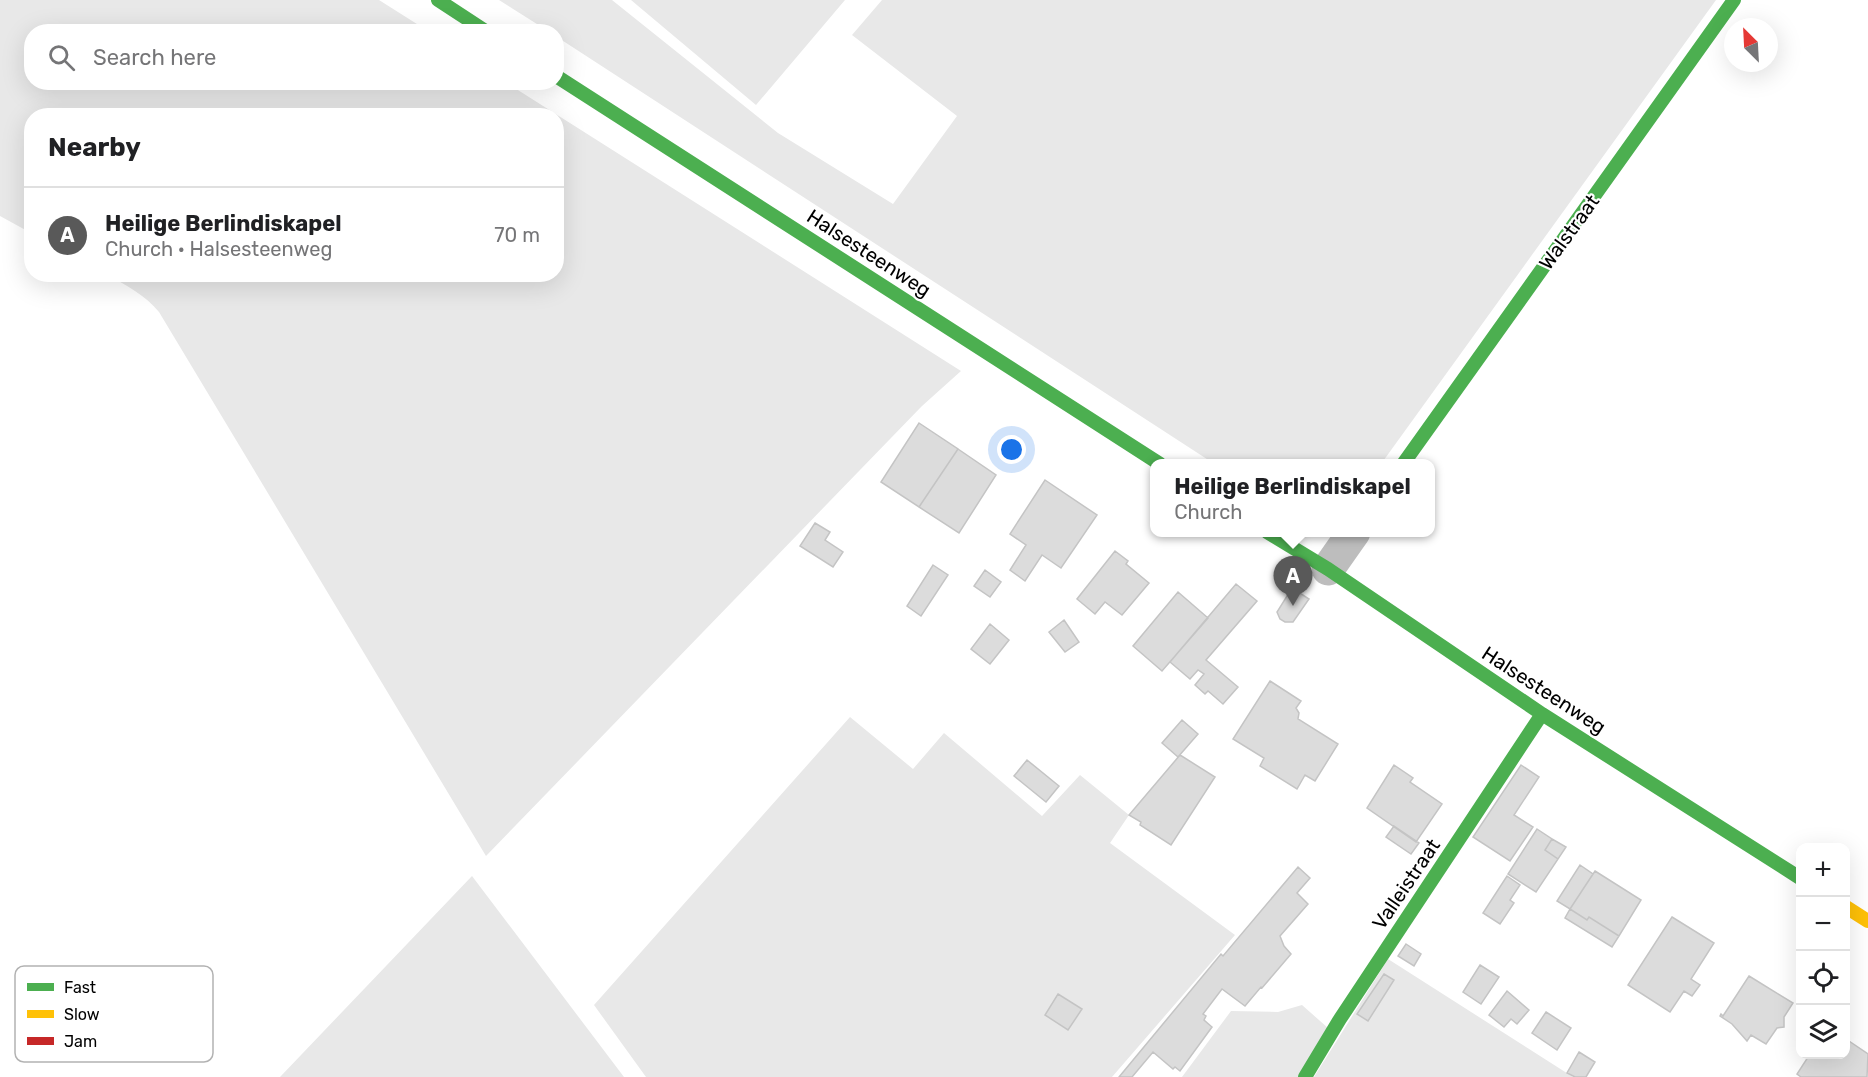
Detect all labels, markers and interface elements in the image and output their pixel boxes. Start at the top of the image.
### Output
north arrow [1724,18,1778,72]
search box [24,24,564,90]
icon: search [45,41,78,74]
text: Search here [93,44,216,71]
text: Nearby [48,132,141,163]
street label: Walstraat [1534,190,1604,274]
street label: Halsesteenweg [803,204,935,302]
text: Heilige Berlindiskapel [105,210,342,237]
text: A [60,223,75,247]
text: 70 m [494,223,540,247]
text: Church · Halsesteenweg [105,237,332,261]
your location [997,435,1026,464]
popup [1150,459,1435,537]
text: Heilige Berlindiskapel [1174,473,1411,500]
text: Church [1174,500,1242,524]
pin: A [1274,556,1312,606]
street label: Halsesteenweg [1478,641,1610,739]
street label: Valleistraat [1367,834,1445,934]
map controls [1796,843,1850,1059]
button: + [1796,843,1850,897]
button: − [1796,897,1850,951]
button: locate [1796,951,1850,1005]
legend [15,966,213,1062]
text: Fast [64,978,96,997]
text: Slow [64,1005,100,1024]
button: layers [1796,1005,1850,1059]
text: Jam [64,1032,97,1051]

